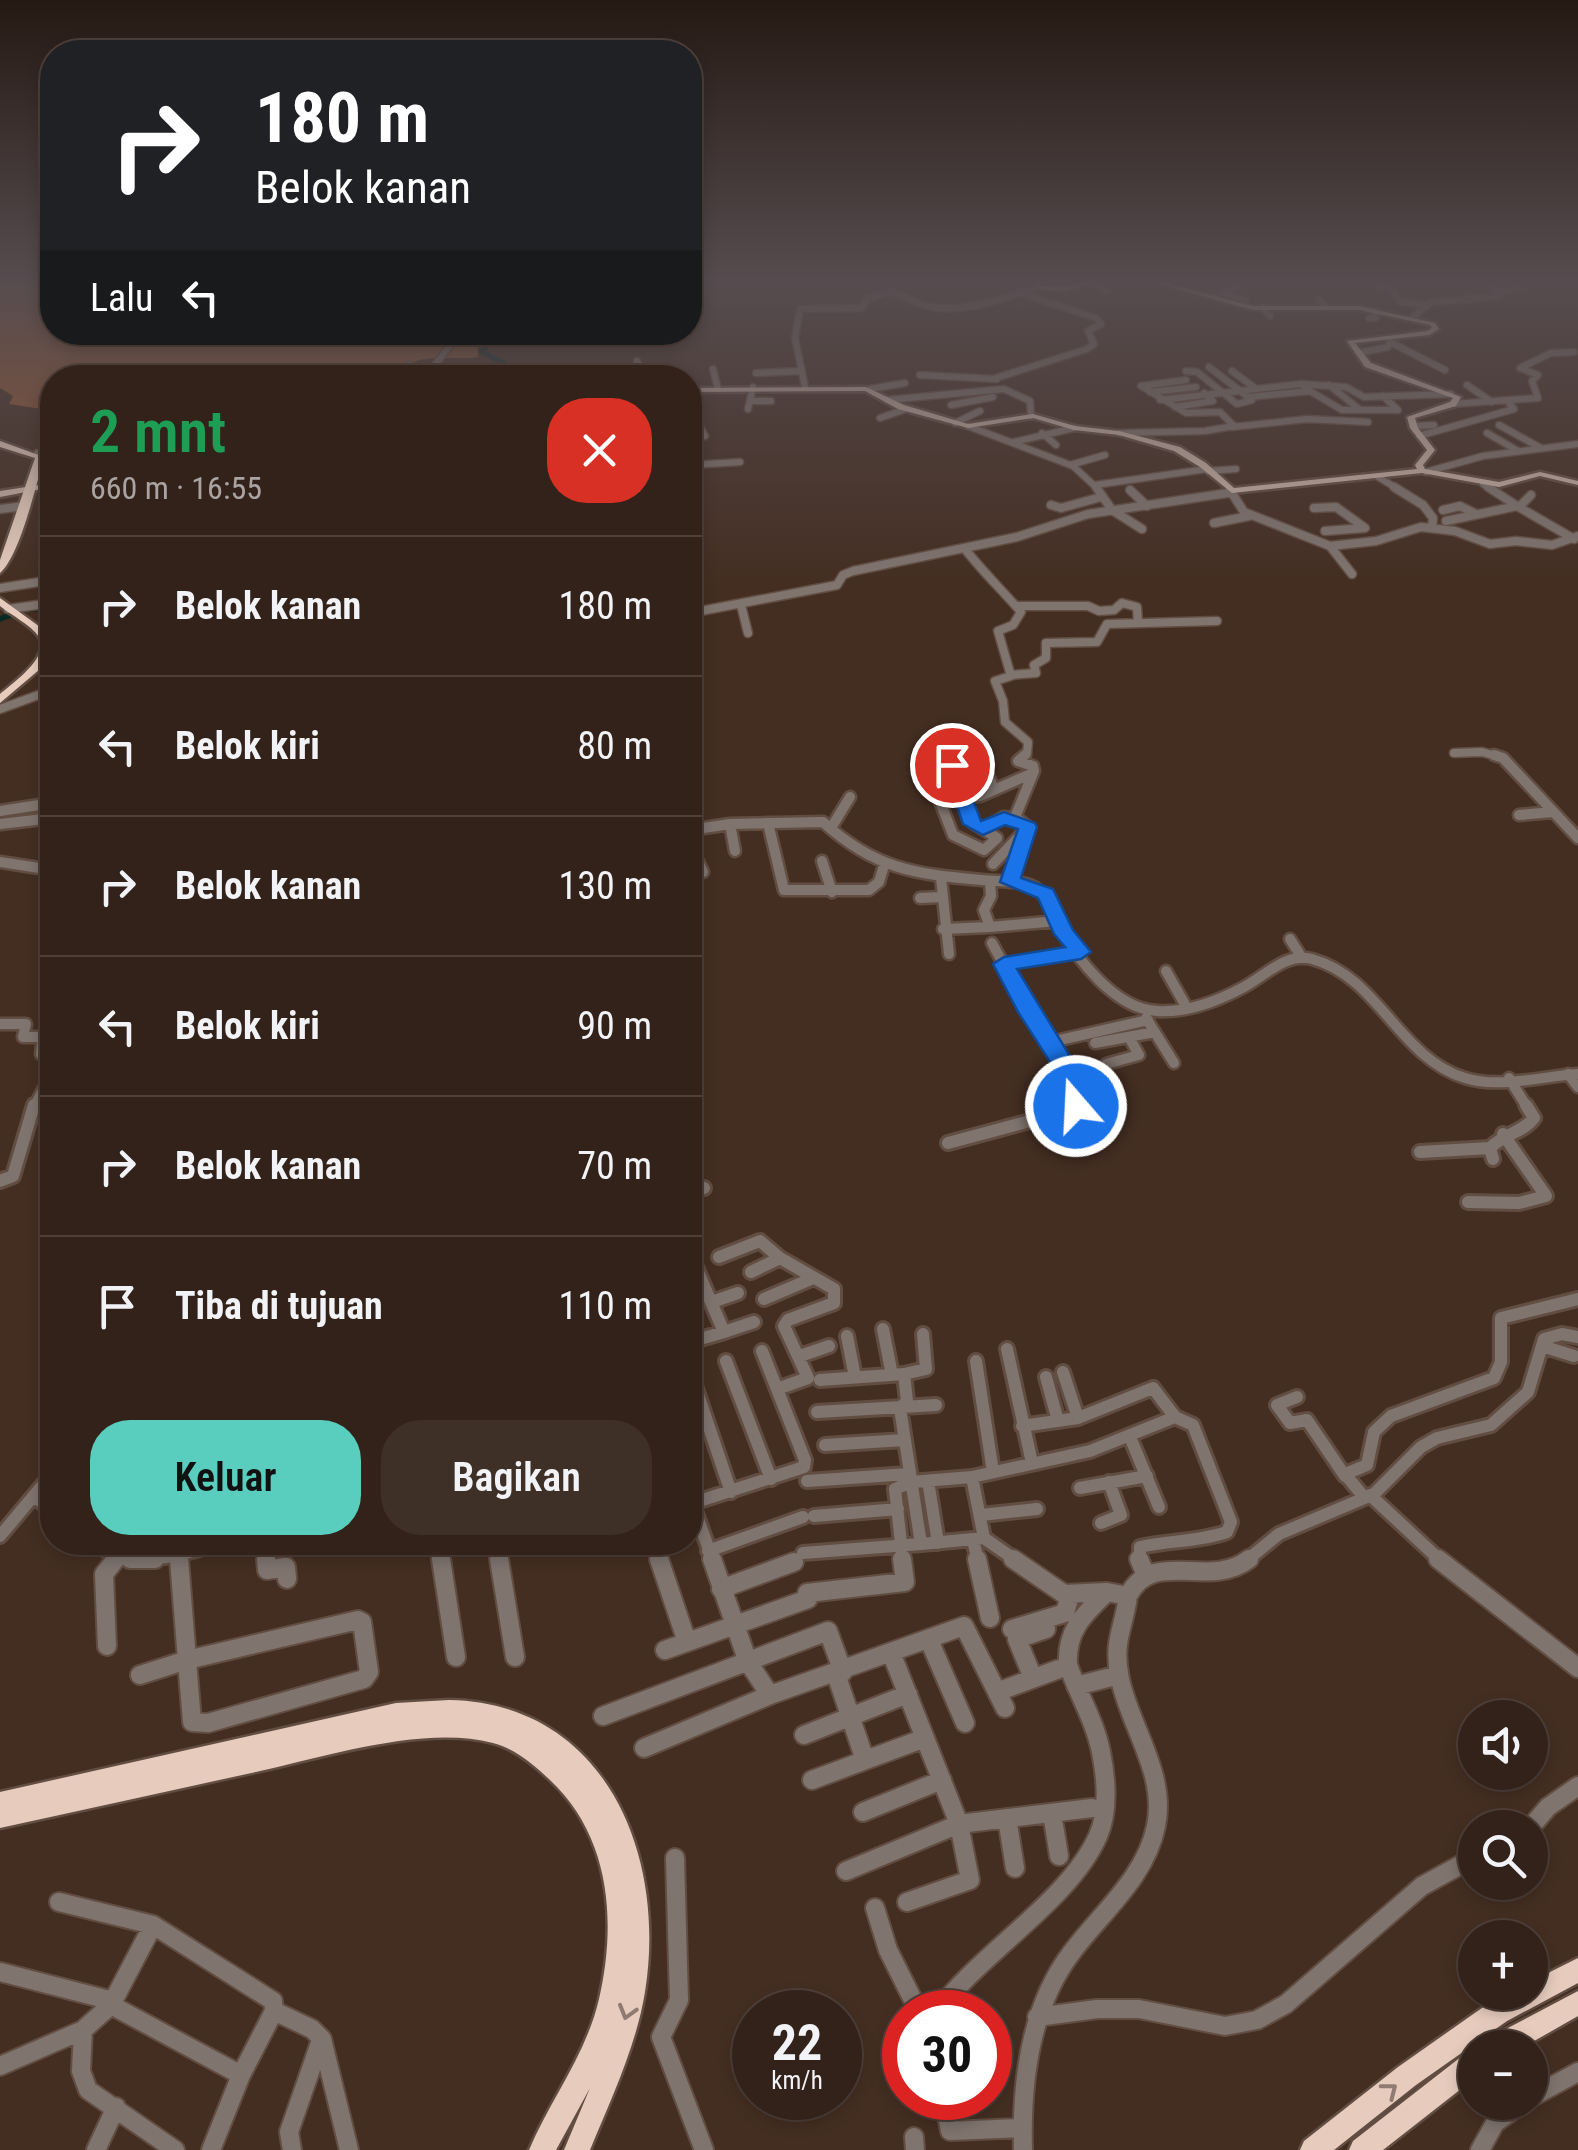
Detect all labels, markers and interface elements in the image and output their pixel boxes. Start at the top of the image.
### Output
text: 180 m [255,77,429,159]
icon: right [90,80,220,210]
text: Belok kanan [255,161,471,214]
icon: left [173,270,228,325]
text: Lalu [90,276,153,320]
text: 2 mnt [90,396,226,467]
button: close [547,398,652,503]
text: 660 m · 16:55 [90,469,262,507]
icon: right [90,579,145,634]
text: Belok kanan [175,584,361,628]
text: 180 m [558,584,652,628]
icon: left [90,719,145,774]
pin [910,723,995,808]
text: Belok kiri [175,724,320,768]
text: 80 m [577,724,652,768]
icon: arrive [925,738,980,793]
icon: right [90,859,145,914]
text: Belok kanan [175,864,361,908]
text: 130 m [558,864,652,908]
icon: left [90,999,145,1054]
text: Belok kiri [175,1004,320,1048]
text: 90 m [577,1004,652,1048]
position arrow [1024,1054,1128,1158]
icon: right [90,1139,145,1194]
text: Belok kanan [175,1144,361,1188]
text: 70 m [577,1144,652,1188]
icon: arrive [90,1279,145,1334]
text: Tiba di tujuan [175,1284,383,1328]
text: 110 m [558,1284,652,1328]
button: Keluar [90,1420,361,1535]
button: Bagikan [381,1420,652,1535]
map controls [1458,1700,1548,2120]
button: sound [1458,1700,1548,1790]
button: search [1458,1810,1548,1900]
button: + [1458,1920,1548,2010]
speed limit sign: 30 [882,1990,1012,2120]
one-way arrow [618,2003,639,2020]
text: 22 [772,2014,822,2072]
button: − [1458,2030,1548,2120]
text: km/h [771,2066,823,2095]
one-way arrow [1379,2084,1397,2101]

